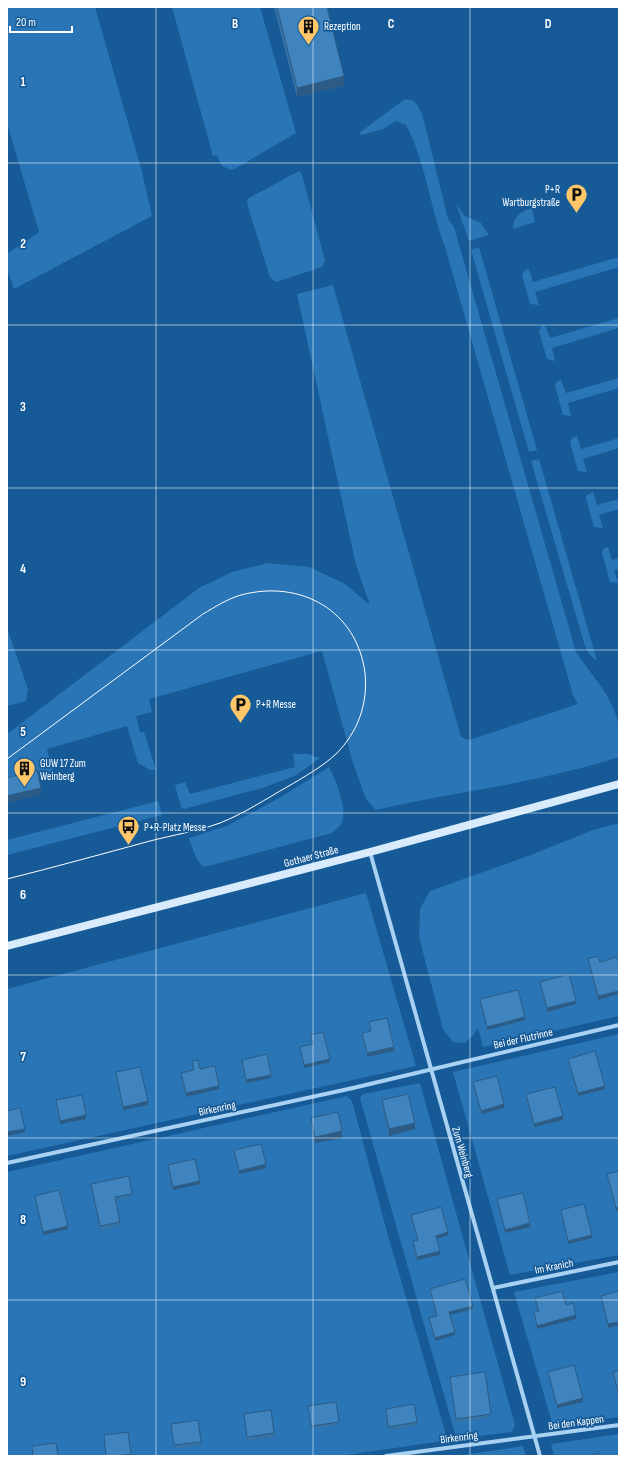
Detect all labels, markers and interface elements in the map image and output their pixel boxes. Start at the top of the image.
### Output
scale bar [10,8,72,34]
building icon: Rezeption [296,13,322,46]
text: 20 m [16,15,36,30]
text: B [232,16,238,32]
text: C [388,16,395,32]
text: D [545,16,552,32]
place label: Rezeption [324,20,361,33]
text: 1 [20,74,26,90]
parking icon: P+R Wartburgstraße [563,182,589,215]
place label: P+R Wartburgstraße [502,183,560,209]
text: 2 [20,236,26,252]
text: 3 [20,399,26,415]
text: 4 [20,561,26,577]
parking icon: P+R Messe [227,691,253,724]
place label: P+R Messe [256,698,296,711]
text: 5 [20,724,26,740]
building icon: GUW 17 Zum Weinberg [11,756,37,789]
place label: GUW 17 Zum Weinberg [40,757,86,783]
bus stop icon: P+R-Platz Messe [115,814,141,847]
place label: P+R-Platz Messe [144,821,206,834]
street label: Gothaer Straße [282,843,340,870]
text: 6 [20,887,26,903]
street label: Bei der Flutrinne [492,1025,554,1052]
text: 7 [20,1049,26,1065]
street label: Birkenring [197,1098,237,1119]
street label: Zum Weinberg [449,1125,476,1180]
text: 8 [20,1212,26,1228]
street label: Im Kranich [534,1256,575,1277]
text: 9 [20,1374,26,1390]
street label: Bei den Kappen [547,1412,605,1433]
street label: Birkenring [440,1429,479,1446]

